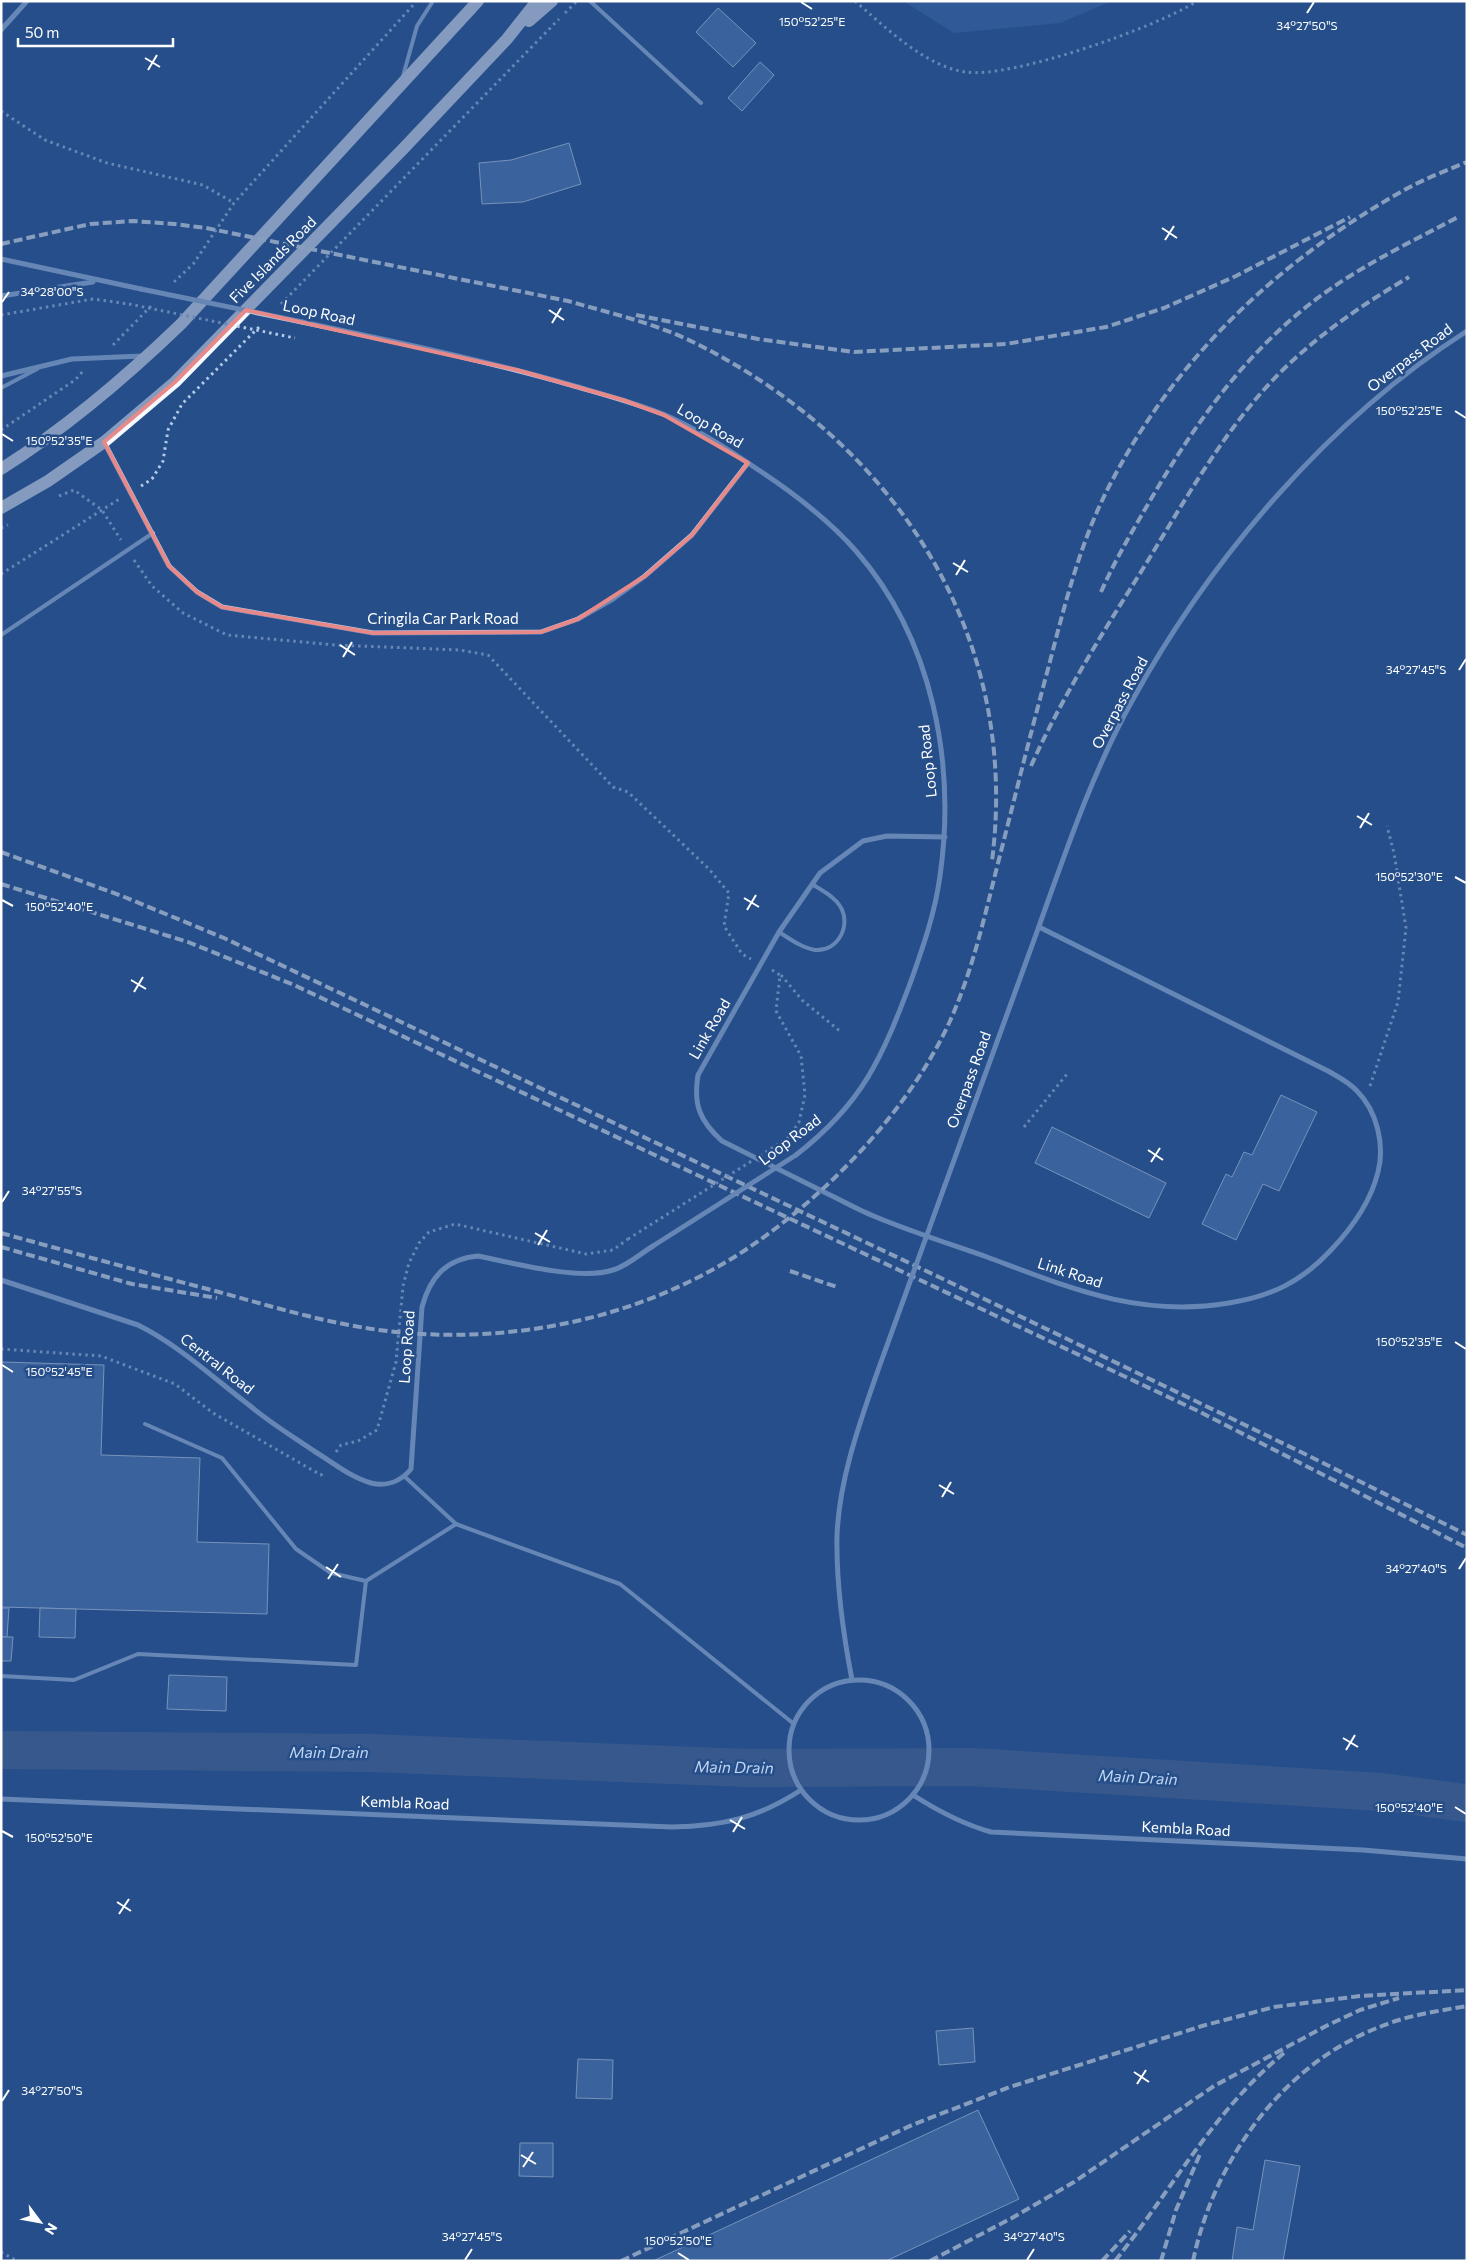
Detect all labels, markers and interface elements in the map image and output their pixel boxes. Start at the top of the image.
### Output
text: 150°52'25"E [779,14,845,28]
scale bar [18,15,172,47]
text: 34°27'50"S [1276,18,1338,32]
text: 50 m [25,23,59,41]
street label: Five Islands Road [225,212,319,306]
text: 34°28'00"S [20,284,84,298]
street label: Loop Road [281,296,357,328]
street label: Overpass Road [1363,319,1455,395]
street label: Loop Road [674,399,747,451]
text: 150°52'25"E [1376,403,1442,417]
text: 150°52'35"E [26,433,92,447]
street label: Cringila Car Park Road [367,609,519,627]
street label: Overpass Road [1087,653,1151,752]
text: 34°27'45"S [1386,662,1446,676]
street label: Loop Road [914,724,940,798]
text: 150°52'30"E [1375,869,1443,883]
text: 150°52'40"E [25,899,93,913]
street label: Link Road [685,995,734,1062]
street label: Overpass Road [942,1029,994,1131]
street label: Loop Road [755,1110,824,1168]
text: 34°27'55"S [22,1183,82,1197]
street label: Link Road [1036,1253,1105,1291]
street label: Loop Road [394,1310,418,1384]
street label: Central Road [177,1329,258,1397]
text: 150°52'35"E [1376,1334,1442,1348]
text: 150°52'45"E [25,1364,93,1378]
text: 34°27'40"S [1385,1561,1447,1575]
water label: Main Drain [289,1742,369,1761]
water label: Main Drain [694,1756,774,1777]
water label: Main Drain [1098,1765,1178,1788]
street label: Kembla Road [360,1791,450,1813]
text: 150°52'40"E [1375,1800,1443,1814]
street label: Kembla Road [1141,1817,1231,1839]
text: 150°52'50"E [25,1830,93,1844]
text: 34°27'50"S [21,2083,83,2097]
north arrow [15,2197,65,2247]
text: N [41,2220,61,2238]
text: 34°27'45"S [442,2229,502,2243]
text: 34°27'40"S [1003,2229,1065,2243]
text: 150°52'50"E [644,2233,712,2247]

